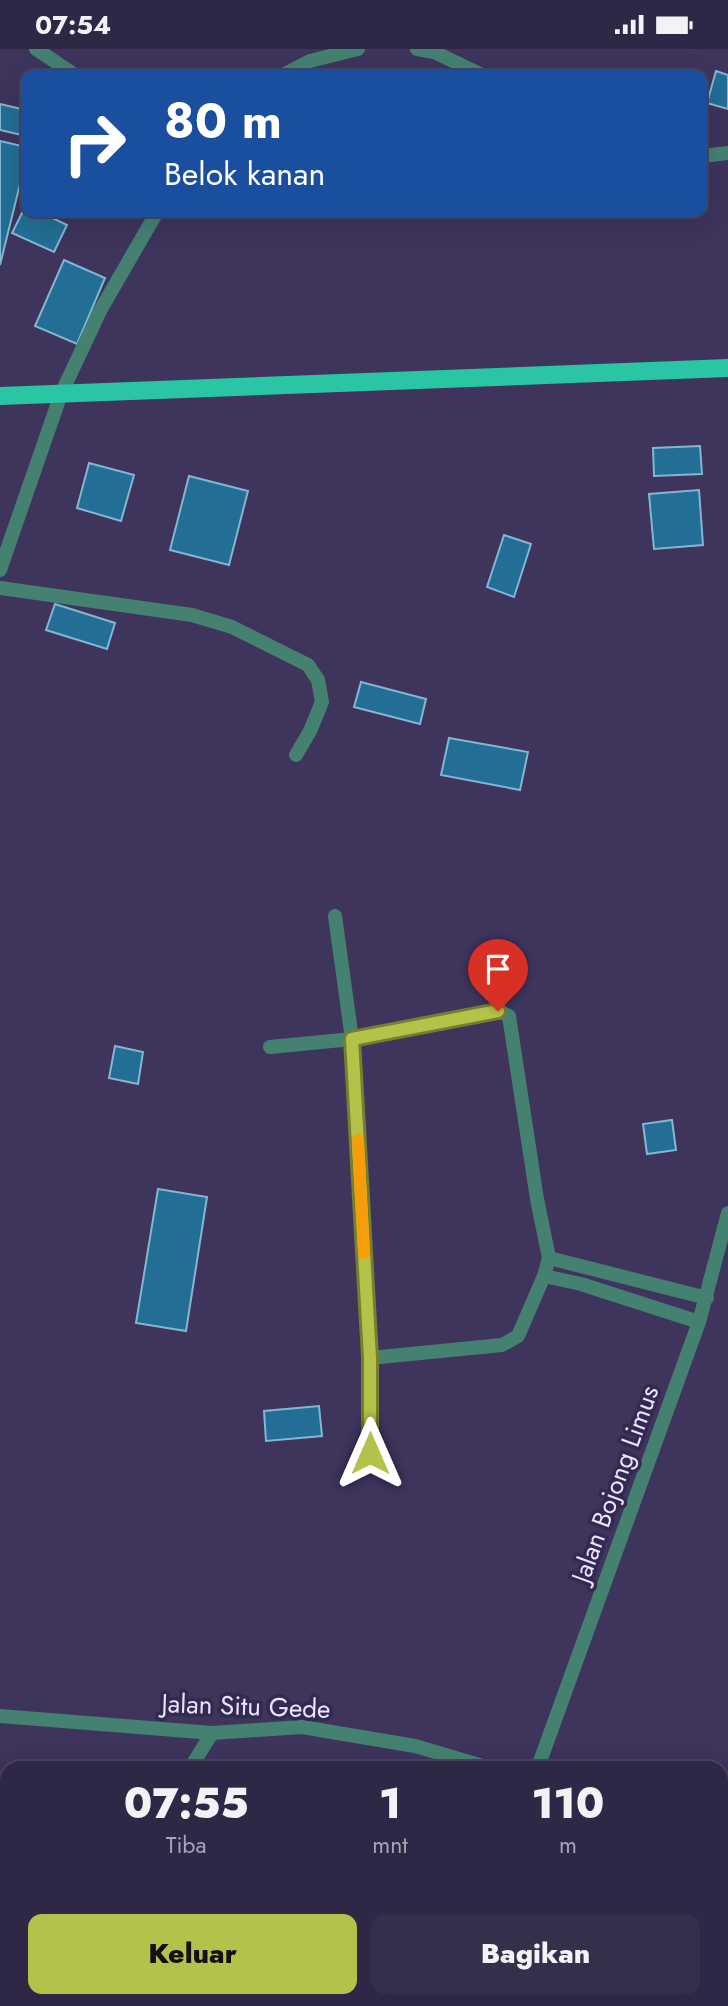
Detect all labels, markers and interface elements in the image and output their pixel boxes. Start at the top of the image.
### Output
text: 07:54 [35,6,111,44]
text: 80 m [164,86,282,156]
icon: right [49,98,140,189]
text: Belok kanan [164,151,325,197]
pin [468,939,528,1011]
icon: arrive [479,950,517,988]
street label: Jalan Bojong Limus [561,1380,668,1591]
position arrow [333,1416,407,1490]
street label: Jalan Situ Gede [158,1684,331,1728]
text: 07:55 [124,1773,249,1834]
text: 1 [379,1773,401,1834]
text: 110 [531,1773,604,1834]
text: Tiba [166,1828,207,1862]
text: mnt [372,1828,408,1862]
text: m [559,1828,577,1862]
button: Keluar [28,1914,357,1994]
button: Bagikan [371,1914,700,1994]

